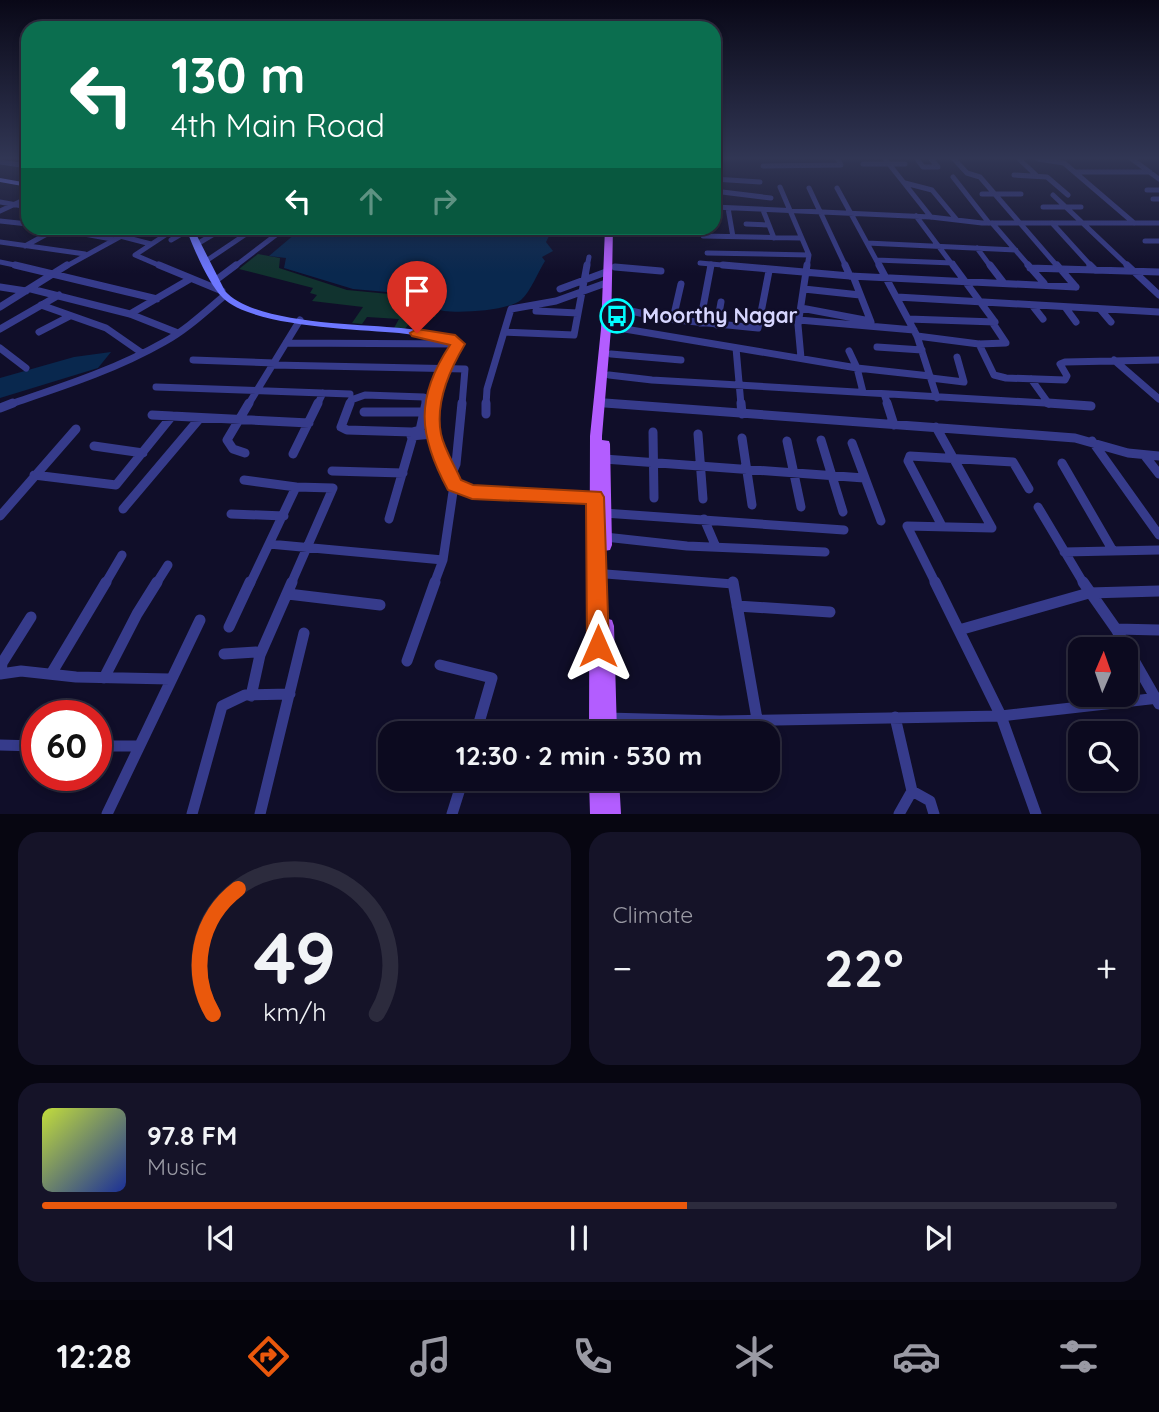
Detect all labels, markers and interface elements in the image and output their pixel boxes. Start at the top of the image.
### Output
text: 130 m [171,44,305,105]
icon: left [56,49,147,140]
text: 4th Main Road [171,105,385,145]
icon: left [279,182,317,220]
icon: ahead [352,182,390,220]
icon: right [425,182,463,220]
pin [387,261,447,333]
icon: arrive [398,272,436,310]
bus stop icon: Moorthy Nagar [598,297,636,335]
place label: Moorthy Nagar [642,302,798,328]
position arrow [561,609,635,683]
north arrow [1068,637,1138,707]
map controls [1068,637,1138,791]
speed limit sign: 60 [21,700,112,791]
button: search [1068,721,1138,791]
text: 12:30 · 2 min · 530 m [456,739,702,772]
text: Climate [613,900,693,929]
text: 49 [253,912,336,1003]
text: 22° [824,935,904,1000]
text: − [613,944,632,992]
text: + [1096,944,1117,992]
text: km/h [263,996,326,1027]
text: 97.8 FM [147,1119,237,1152]
text: Music [147,1152,207,1181]
icon: previous [202,1219,240,1257]
icon: pause [560,1219,598,1257]
icon: next [919,1219,957,1257]
icon: directions [244,1332,293,1381]
icon: music [406,1332,455,1381]
icon: phone [568,1332,617,1381]
icon: climate [730,1332,779,1381]
icon: car [892,1332,941,1381]
icon: filters [1054,1332,1103,1381]
text: 12:28 [56,1336,132,1376]

